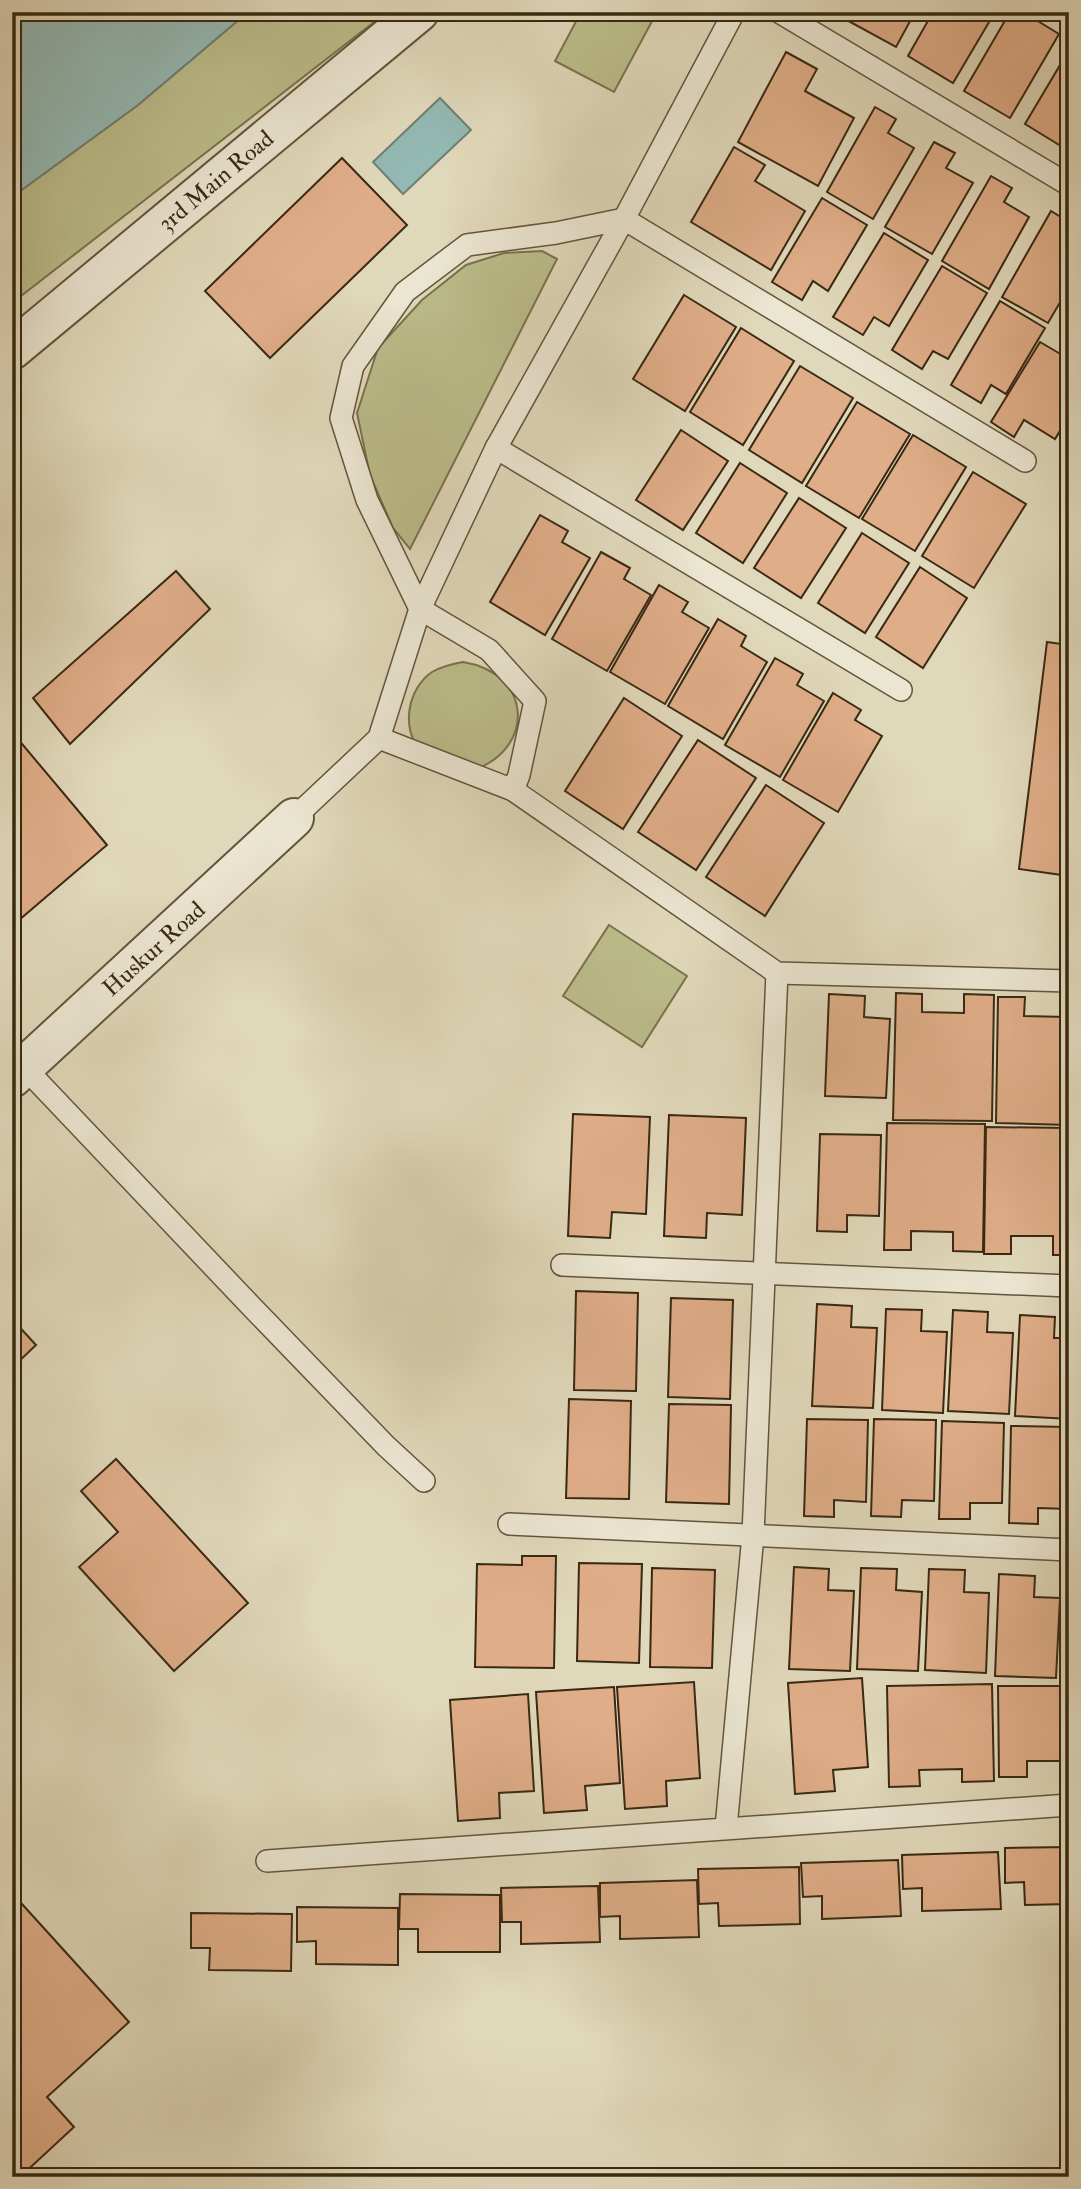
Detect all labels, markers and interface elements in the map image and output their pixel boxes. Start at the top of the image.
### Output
street label: 3rd Main Road [152,123,280,238]
street label: Huskur Road [96,895,212,1003]

